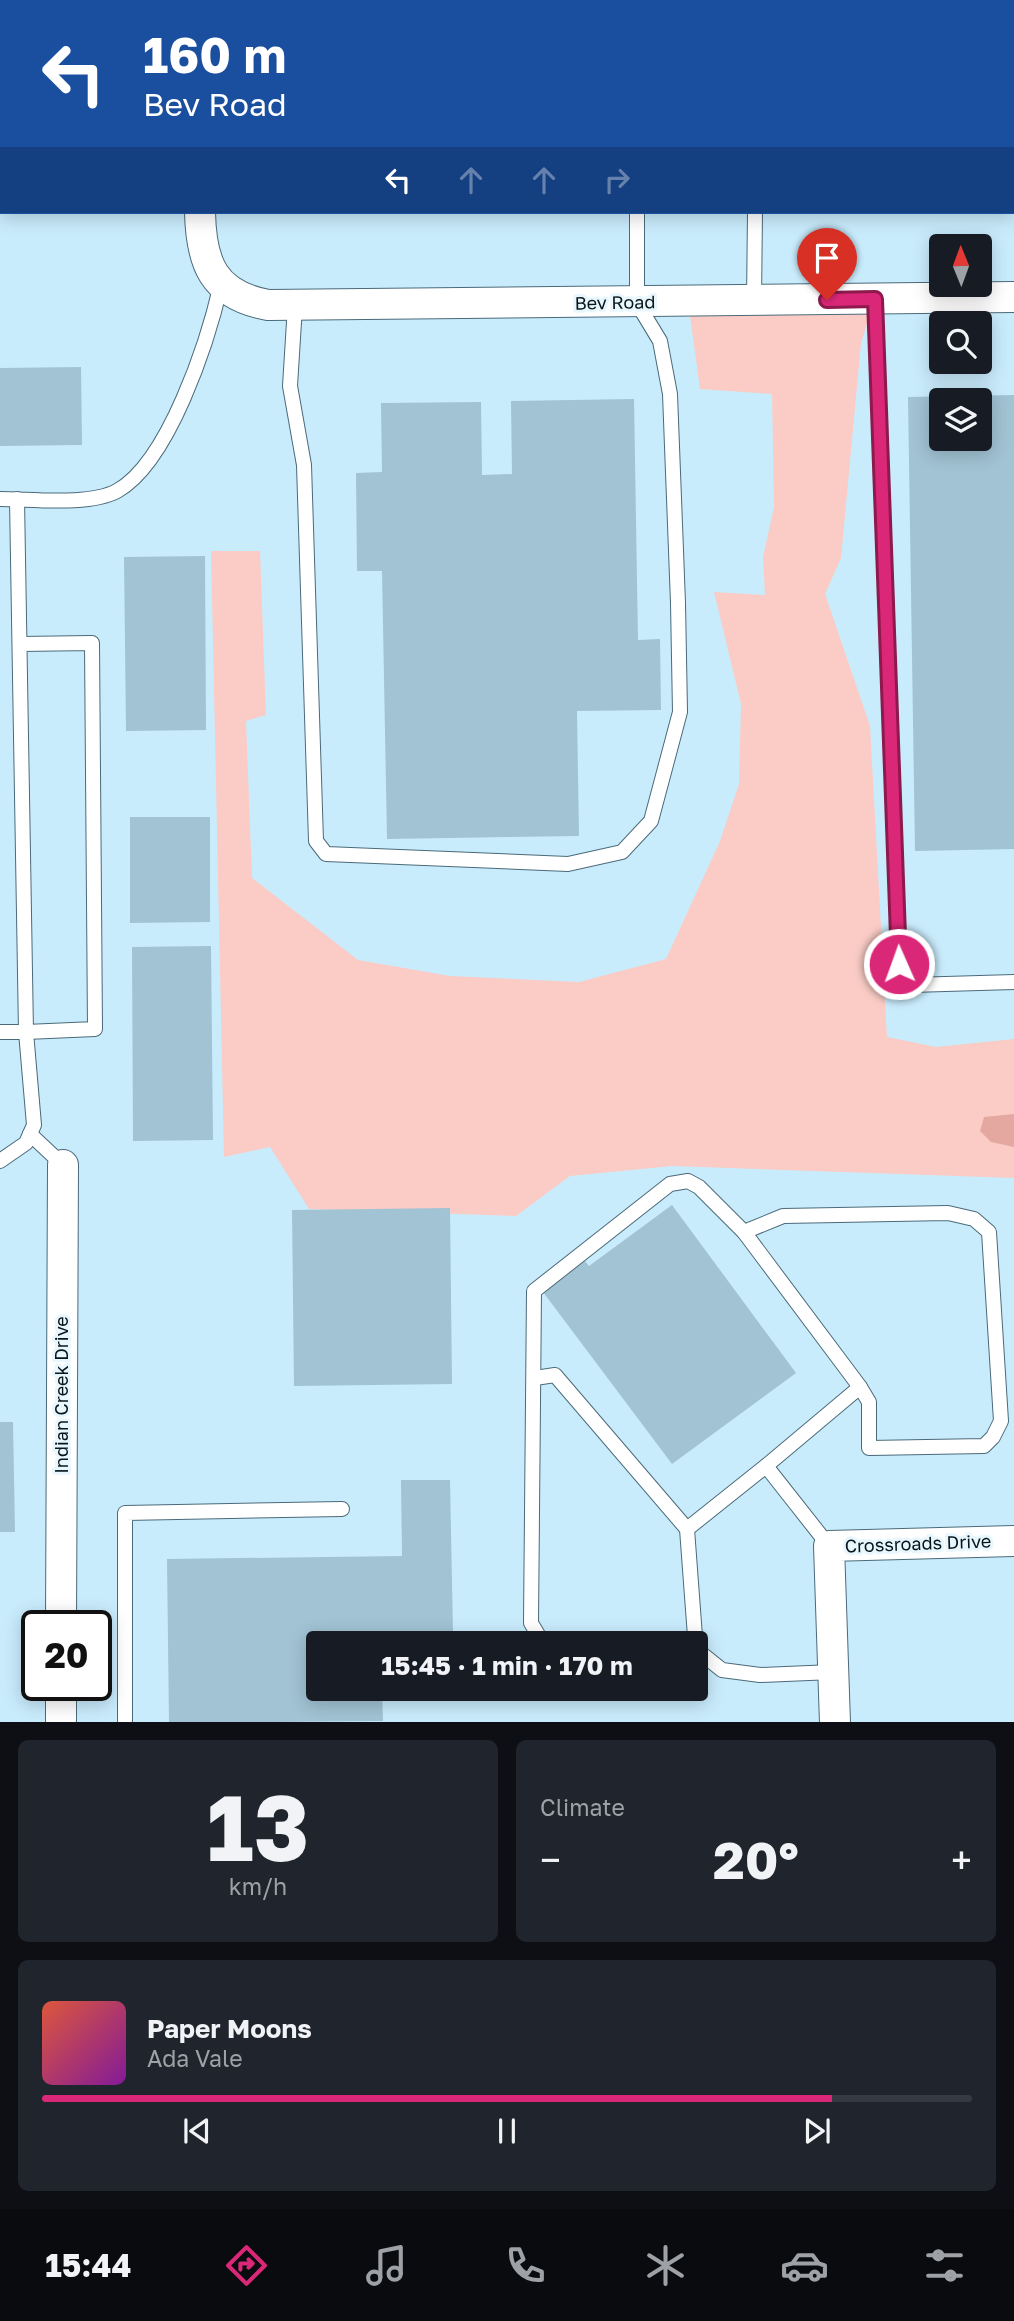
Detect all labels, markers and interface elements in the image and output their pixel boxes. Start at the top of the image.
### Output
text: 160 m [143,25,286,84]
icon: left [28,28,119,119]
text: Bev Road [143,85,287,123]
icon: left [379,161,417,199]
icon: ahead [452,161,490,199]
icon: ahead [525,161,563,199]
icon: right [598,161,636,199]
pin [797,228,857,300]
north arrow [929,234,992,298]
map controls [929,234,992,451]
icon: arrive [808,239,846,277]
street label: Bev Road [574,290,656,314]
button: search [929,311,992,374]
button: layers [929,388,992,451]
position arrow [862,927,936,1001]
street label: Indian Creek Drive [50,1316,72,1474]
street label: Crossroads Drive [844,1529,992,1557]
speed limit sign: 20 [21,1610,112,1701]
text: 15:45 · 1 min · 170 m [381,1650,633,1681]
text: 13 [207,1772,309,1881]
text: Climate [540,1793,625,1821]
text: 20° [713,1828,799,1890]
text: − [540,1837,561,1882]
text: + [951,1837,972,1882]
text: km/h [229,1872,287,1900]
text: Paper Moons [147,2013,312,2044]
text: Ada Vale [147,2044,243,2072]
icon: previous [178,2112,216,2150]
icon: pause [488,2112,526,2150]
icon: next [798,2112,836,2150]
icon: directions [222,2241,271,2290]
icon: music [362,2241,411,2290]
icon: phone [501,2241,550,2290]
icon: climate [641,2241,690,2290]
icon: car [780,2241,829,2290]
icon: filters [920,2241,969,2290]
text: 15:44 [45,2246,132,2284]

